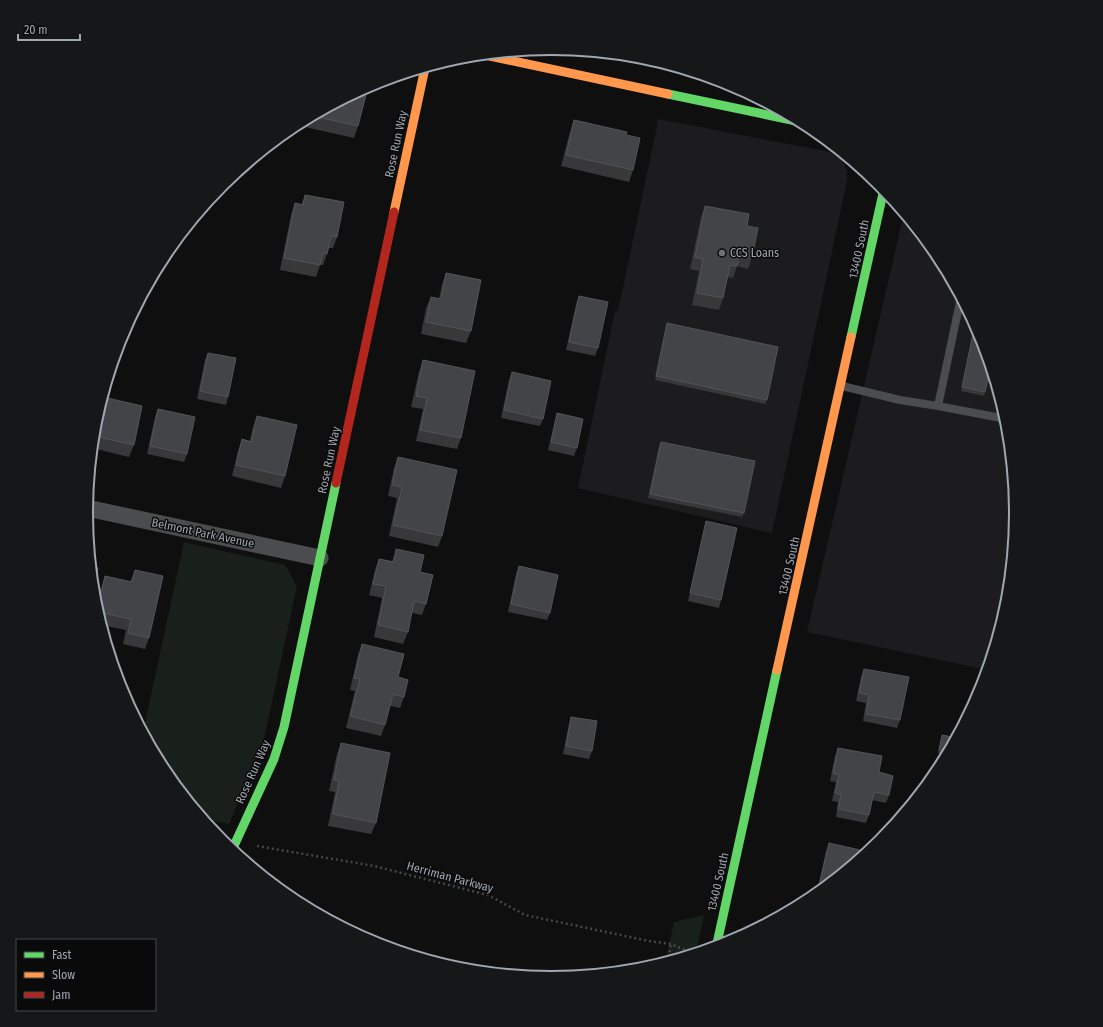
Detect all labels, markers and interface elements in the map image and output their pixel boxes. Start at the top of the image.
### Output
scale bar [18,16,80,42]
text: 20 m [24,23,48,37]
street label: Rose Run Way [382,109,410,179]
street label: 13400 South [846,218,872,280]
place label: CCS Loans [730,246,779,260]
marker: CCS Loans [717,248,727,258]
street label: Rose Run Way [315,425,343,495]
street label: Belmont Park Avenue [150,515,256,551]
street label: 13400 South [775,535,803,597]
street label: Rose Run Way [233,737,274,806]
street label: 13400 South [704,851,732,913]
street label: Herriman Parkway [405,859,495,895]
legend [16,939,156,1011]
text: Fast [52,948,71,962]
text: Slow [52,968,75,982]
text: Jam [52,988,70,1002]

